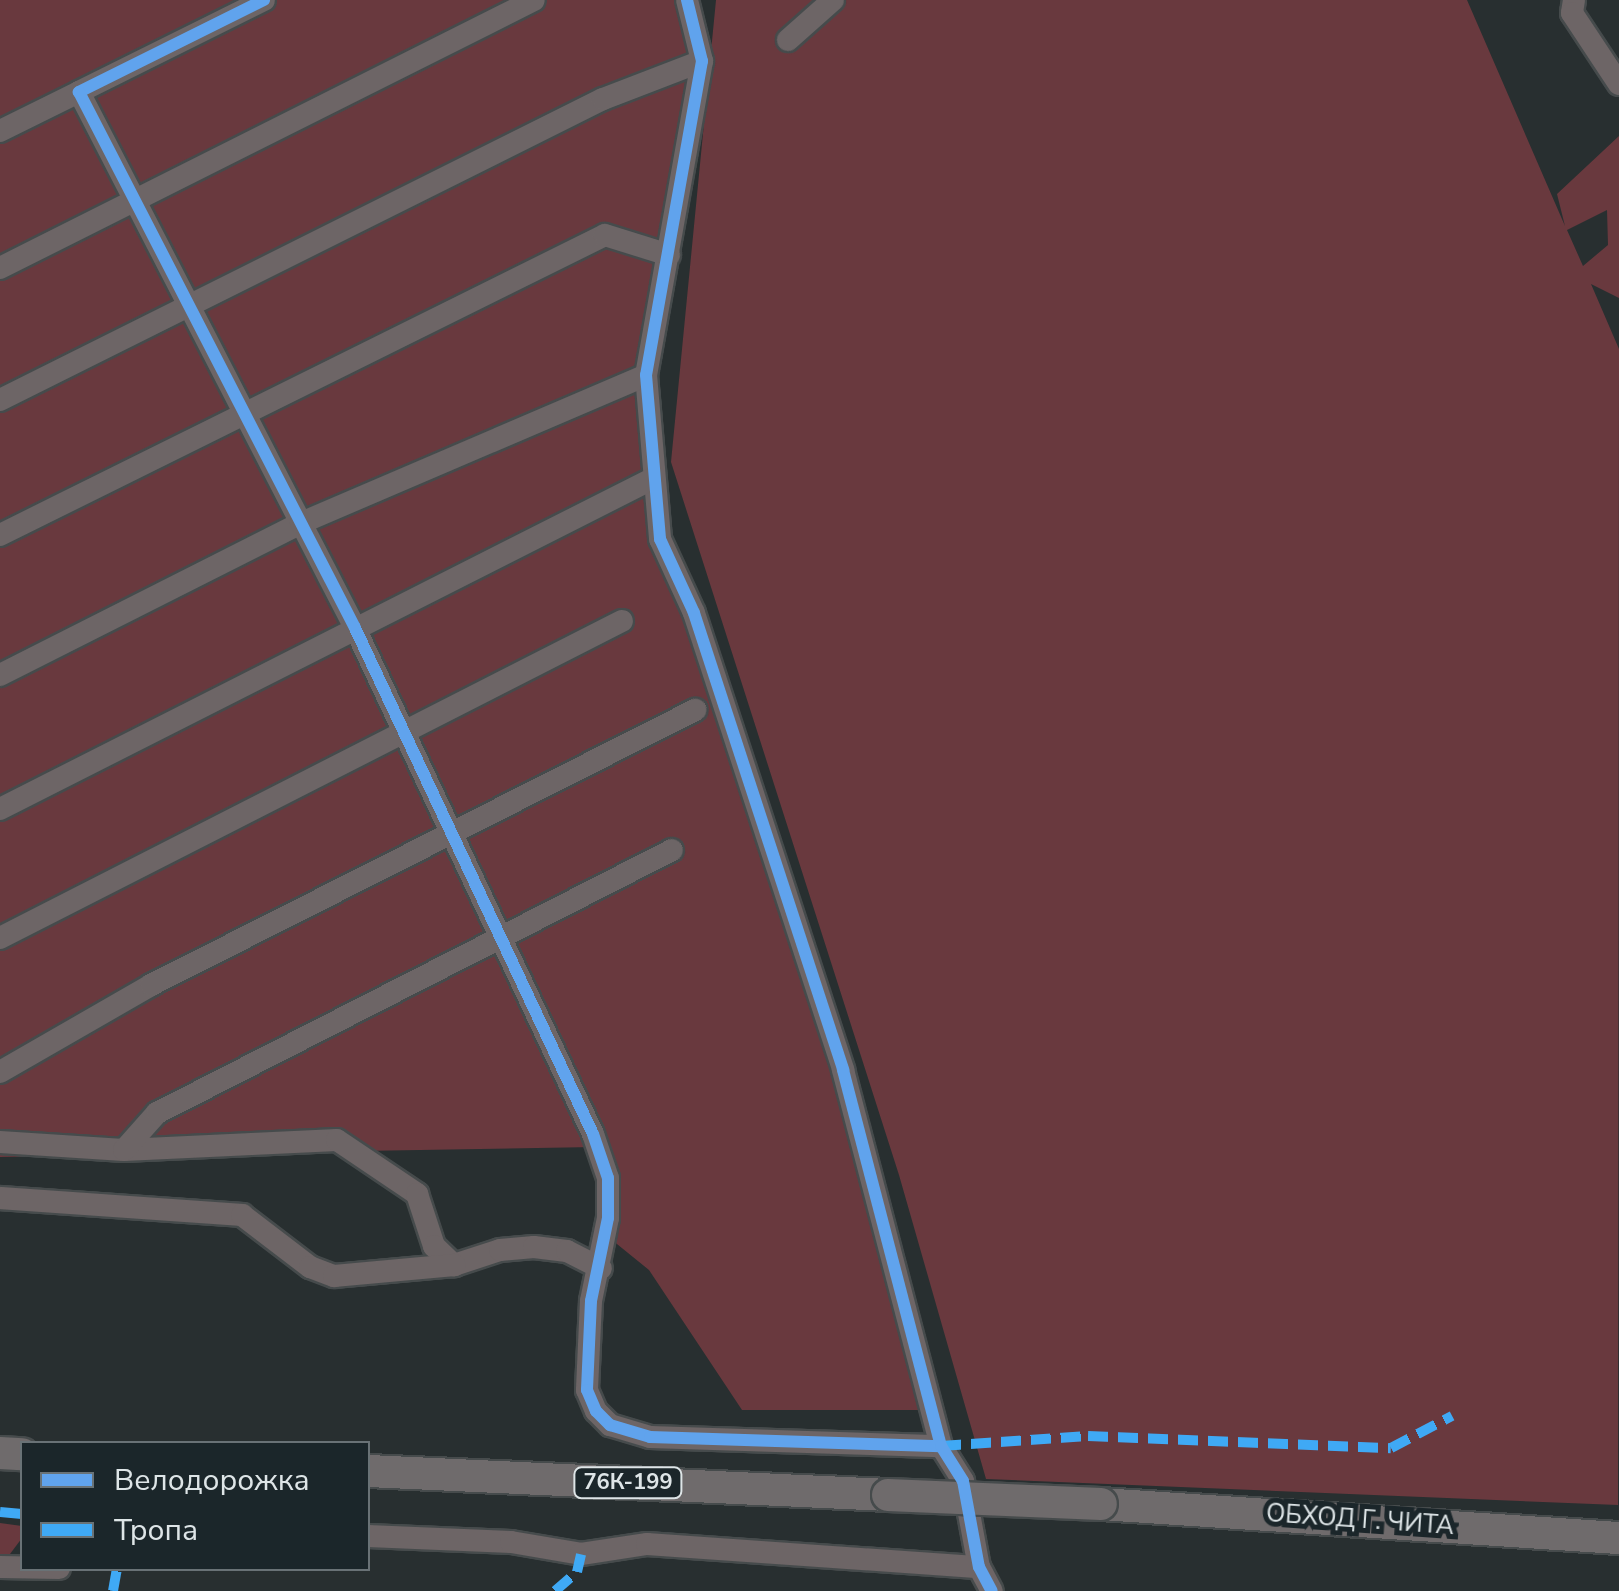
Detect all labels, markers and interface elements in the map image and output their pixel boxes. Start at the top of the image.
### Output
legend [20,1441,370,1571]
text: Велодорожка [114,1460,310,1501]
road number: 76К-199 [573,1466,683,1500]
street label: ОБХОД Г. ЧИТА [1265,1498,1455,1542]
text: Тропа [114,1510,198,1551]

